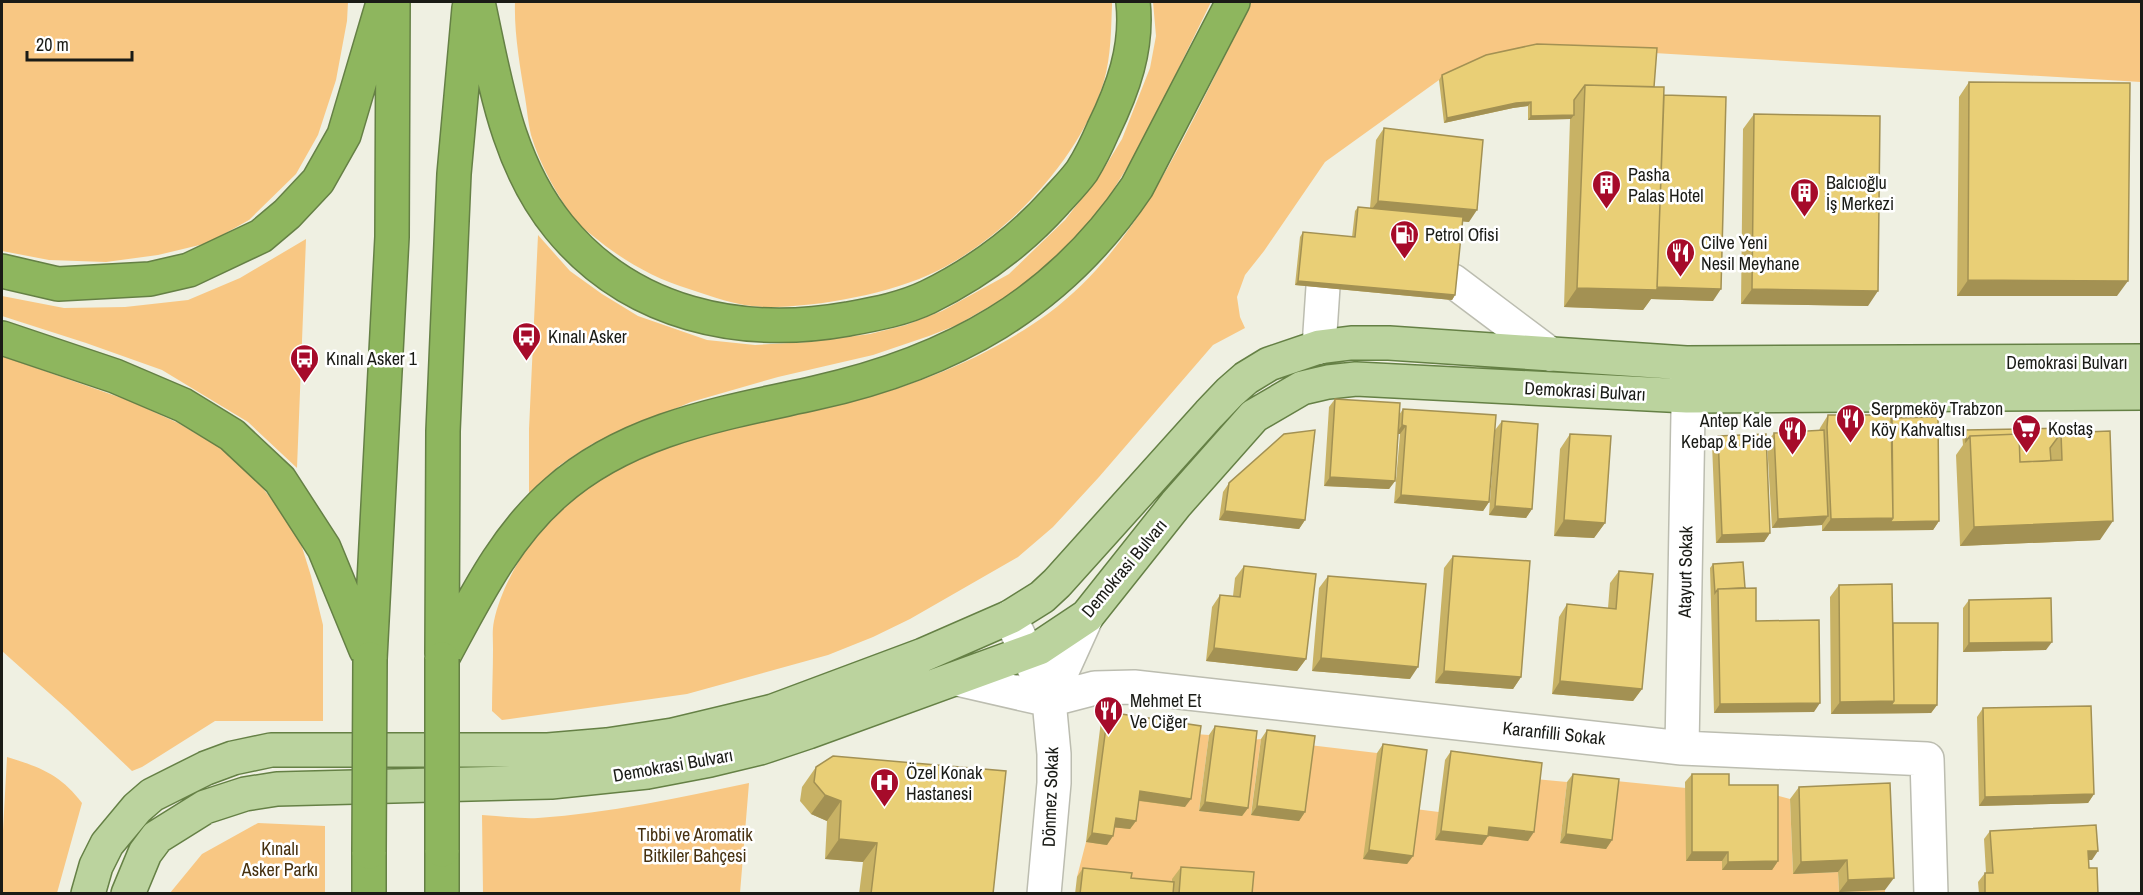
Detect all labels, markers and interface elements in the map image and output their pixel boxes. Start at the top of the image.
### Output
scale bar [27,24,132,62]
text: 20 m [36,32,69,57]
place label: Pasha Palas Hotel [1628,162,1703,208]
building icon: Pasha Palas Hotel [1591,168,1623,210]
place label: Balcıoğlu İş Merkezi [1826,170,1894,216]
building icon: Balcıoğlu İş Merkezi [1789,176,1821,218]
fuel station icon: Petrol Ofisi [1388,218,1420,260]
place label: Petrol Ofisi [1425,222,1499,247]
place label: Cilve Yeni Nesil Meyhane [1701,230,1799,276]
restaurant icon: Cilve Yeni Nesil Meyhane [1664,236,1696,278]
bus stop icon: Kınalı Asker [511,320,543,362]
place label: Kınalı Asker [548,324,627,349]
bus stop icon: Kınalı Asker 1 [289,342,321,384]
place label: Kınalı Asker 1 [326,346,418,371]
street label: Demokrasi Bulvarı [2006,350,2128,375]
street label: Demokrasi Bulvarı [1524,375,1646,407]
place label: Serpmeköy Trabzon Köy Kahvaltısı [1871,396,2003,442]
restaurant icon: Serpmeköy Trabzon Köy Kahvaltısı [1834,402,1866,444]
place label: Antep Kale Kebap & Pide [1681,408,1772,454]
supermarket icon: Kostaş [2011,412,2043,454]
restaurant icon: Antep Kale Kebap & Pide [1777,414,1809,456]
place label: Kostaş [2048,416,2093,441]
street label: Demokrasi Bulvarı [1075,513,1173,623]
street label: Atayurt Sokak [1672,525,1698,619]
place label: Mehmet Et Ve Ciğer [1130,688,1201,734]
restaurant icon: Mehmet Et Ve Ciğer [1093,694,1125,736]
street label: Karanfilli Sokak [1501,715,1607,751]
street label: Demokrasi Bulvarı [611,742,735,788]
street label: Dönmez Sokak [1036,746,1064,847]
place label: Özel Konak Hastanesi [906,760,983,806]
hospital icon: Özel Konak Hastanesi [869,766,901,808]
park label: Tıbbi ve Aromatik Bitkiler Bahçesi [637,822,753,868]
park label: Kınalı Asker Parkı [241,836,318,882]

